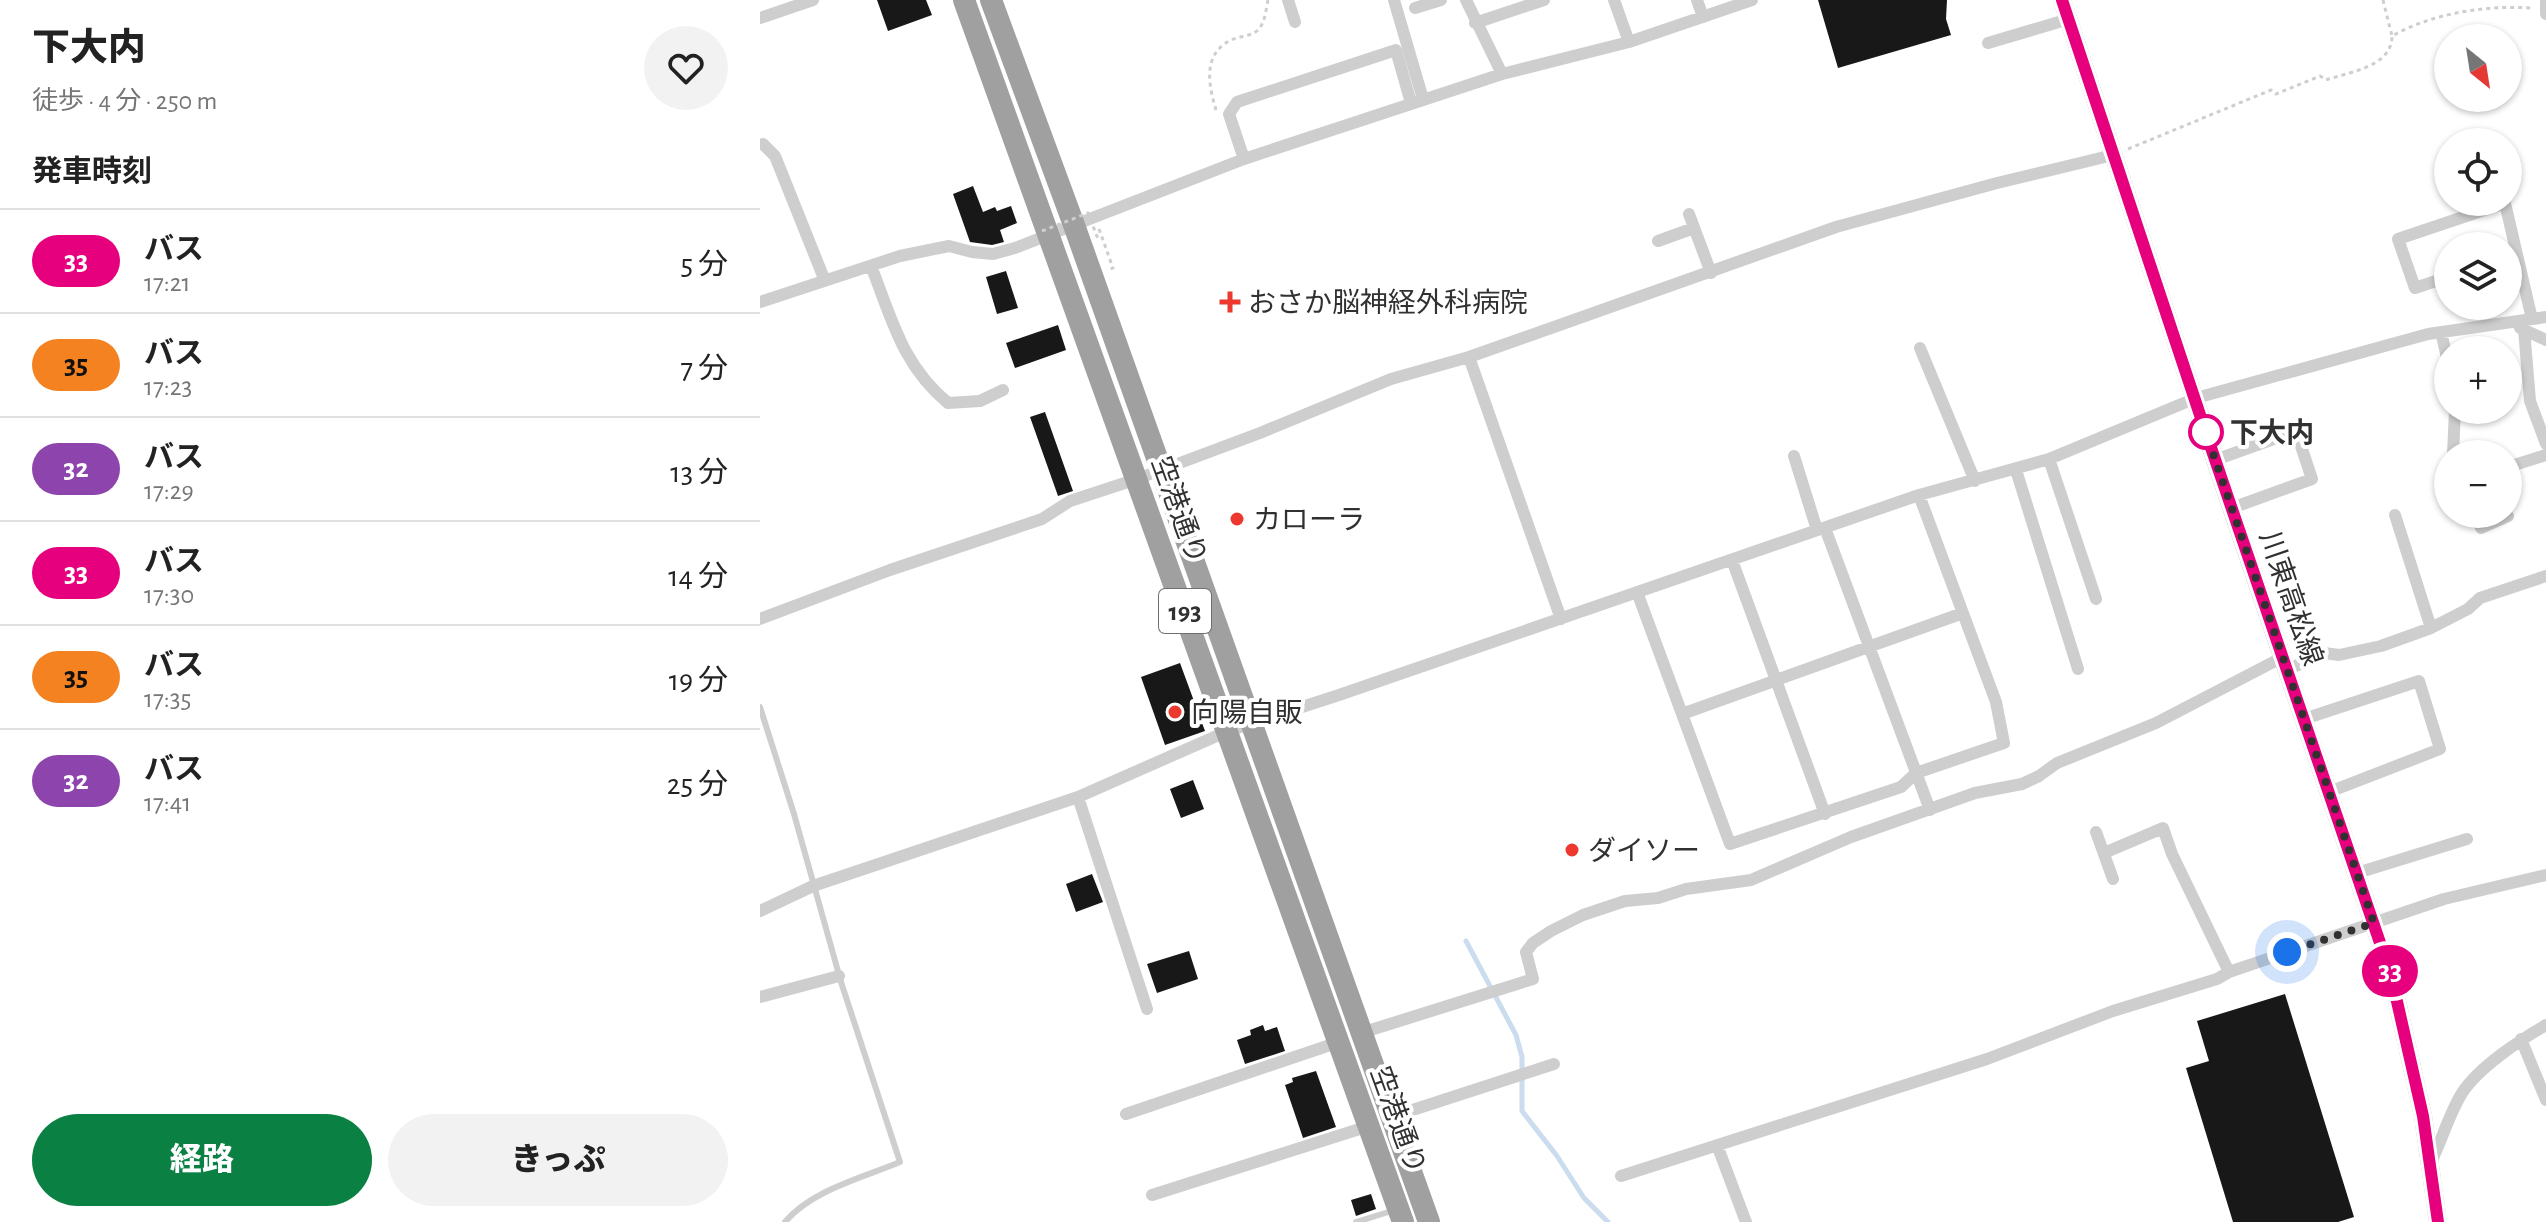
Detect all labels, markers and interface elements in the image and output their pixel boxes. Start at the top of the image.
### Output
north arrow [2434,24,2522,112]
map controls [2434,24,2522,528]
button: heart [644,26,728,110]
text: 下大内 [32,30,146,68]
text: 徒歩 · 4 分 · 250 m [32,88,217,114]
button: locate [2434,128,2522,216]
text: 発車時刻 [32,157,152,187]
button: layers [2434,232,2522,320]
text: バス [144,235,204,265]
text: 33 [64,247,88,275]
text: 5 分 [681,250,728,280]
text: 17:21 [144,270,191,296]
place label: おさか脳神経外科病院 [1248,288,1528,318]
marker: おさか脳神経外科病院 [1219,291,1241,313]
button: + [2434,336,2522,424]
text: バス [144,339,204,369]
text: 35 [64,351,88,379]
text: 7 分 [681,354,728,384]
text: 17:23 [144,374,192,400]
marker: 下大内 [2189,415,2223,449]
place label: 下大内 [2230,418,2314,448]
button: − [2434,440,2522,528]
text: バス [144,443,204,473]
street label: 空港通り [1146,453,1212,568]
text: 32 [63,455,89,483]
text: 13 分 [670,458,728,488]
text: 17:29 [144,478,194,504]
place label: カローラ [1253,506,1365,535]
marker: カローラ [1228,510,1246,528]
street label: 川東高松線 [2254,527,2328,669]
text: バス [144,547,204,577]
text: 33 [64,559,88,587]
text: 14 分 [668,562,728,592]
text: 17:30 [144,582,194,608]
road number: 193 [1159,589,1211,633]
text: バス [144,651,204,681]
text: 35 [64,663,88,691]
text: 19 分 [669,666,728,696]
text: 17:35 [144,686,191,712]
place label: 向陽自販 [1191,698,1303,728]
marker: 向陽自販 [1166,703,1184,721]
text: バス [144,755,204,785]
text: 32 [63,767,89,795]
text: 25 分 [667,770,728,800]
text: 17:41 [144,790,191,816]
place label: ダイソー [1588,836,1700,866]
marker: ダイソー [1563,841,1581,859]
your location [2267,932,2307,972]
line badge: 33 [2354,945,2426,997]
text: 33 [2378,957,2402,985]
street label: 空港通り [1365,1063,1431,1178]
button: 経路 [32,1114,372,1206]
button: きっぷ [388,1114,728,1206]

